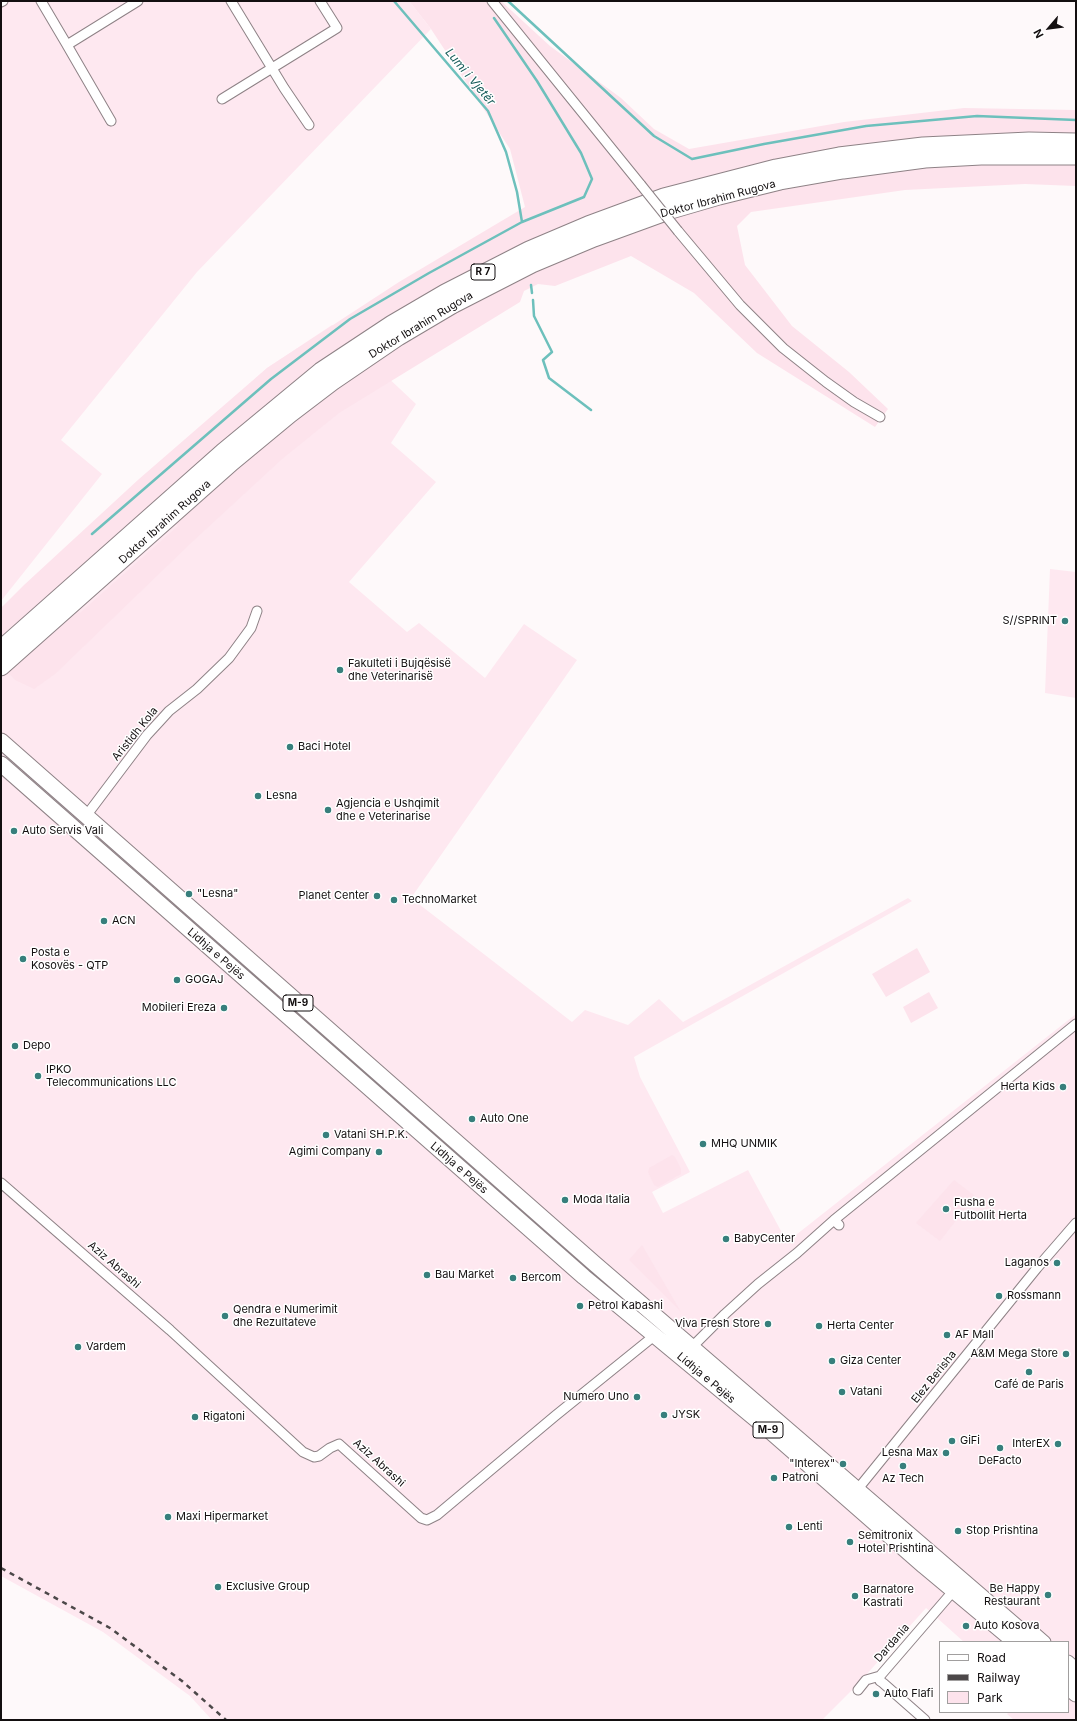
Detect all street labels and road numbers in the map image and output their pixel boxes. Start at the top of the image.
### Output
street label: Doktor Ibrahim Rugova [659,177,777,221]
road number: R 7 [471,264,495,280]
street label: Doktor Ibrahim Rugova [367,289,475,361]
street label: Doktor Ibrahim Rugova [116,477,214,567]
street label: Aristidh Kola [109,704,161,764]
street label: Lidhja e Pejës [185,925,247,983]
road number: M-9 [283,995,313,1011]
street label: Lidhja e Pejës [428,1139,490,1197]
street label: Aziz Abrashi [85,1239,143,1291]
street label: Elez Berisha [909,1348,959,1406]
street label: Lidhja e Pejës [674,1350,738,1406]
road number: M-9 [753,1422,783,1438]
street label: Aziz Abrashi [350,1436,408,1490]
street label: Dardania [872,1621,912,1665]

